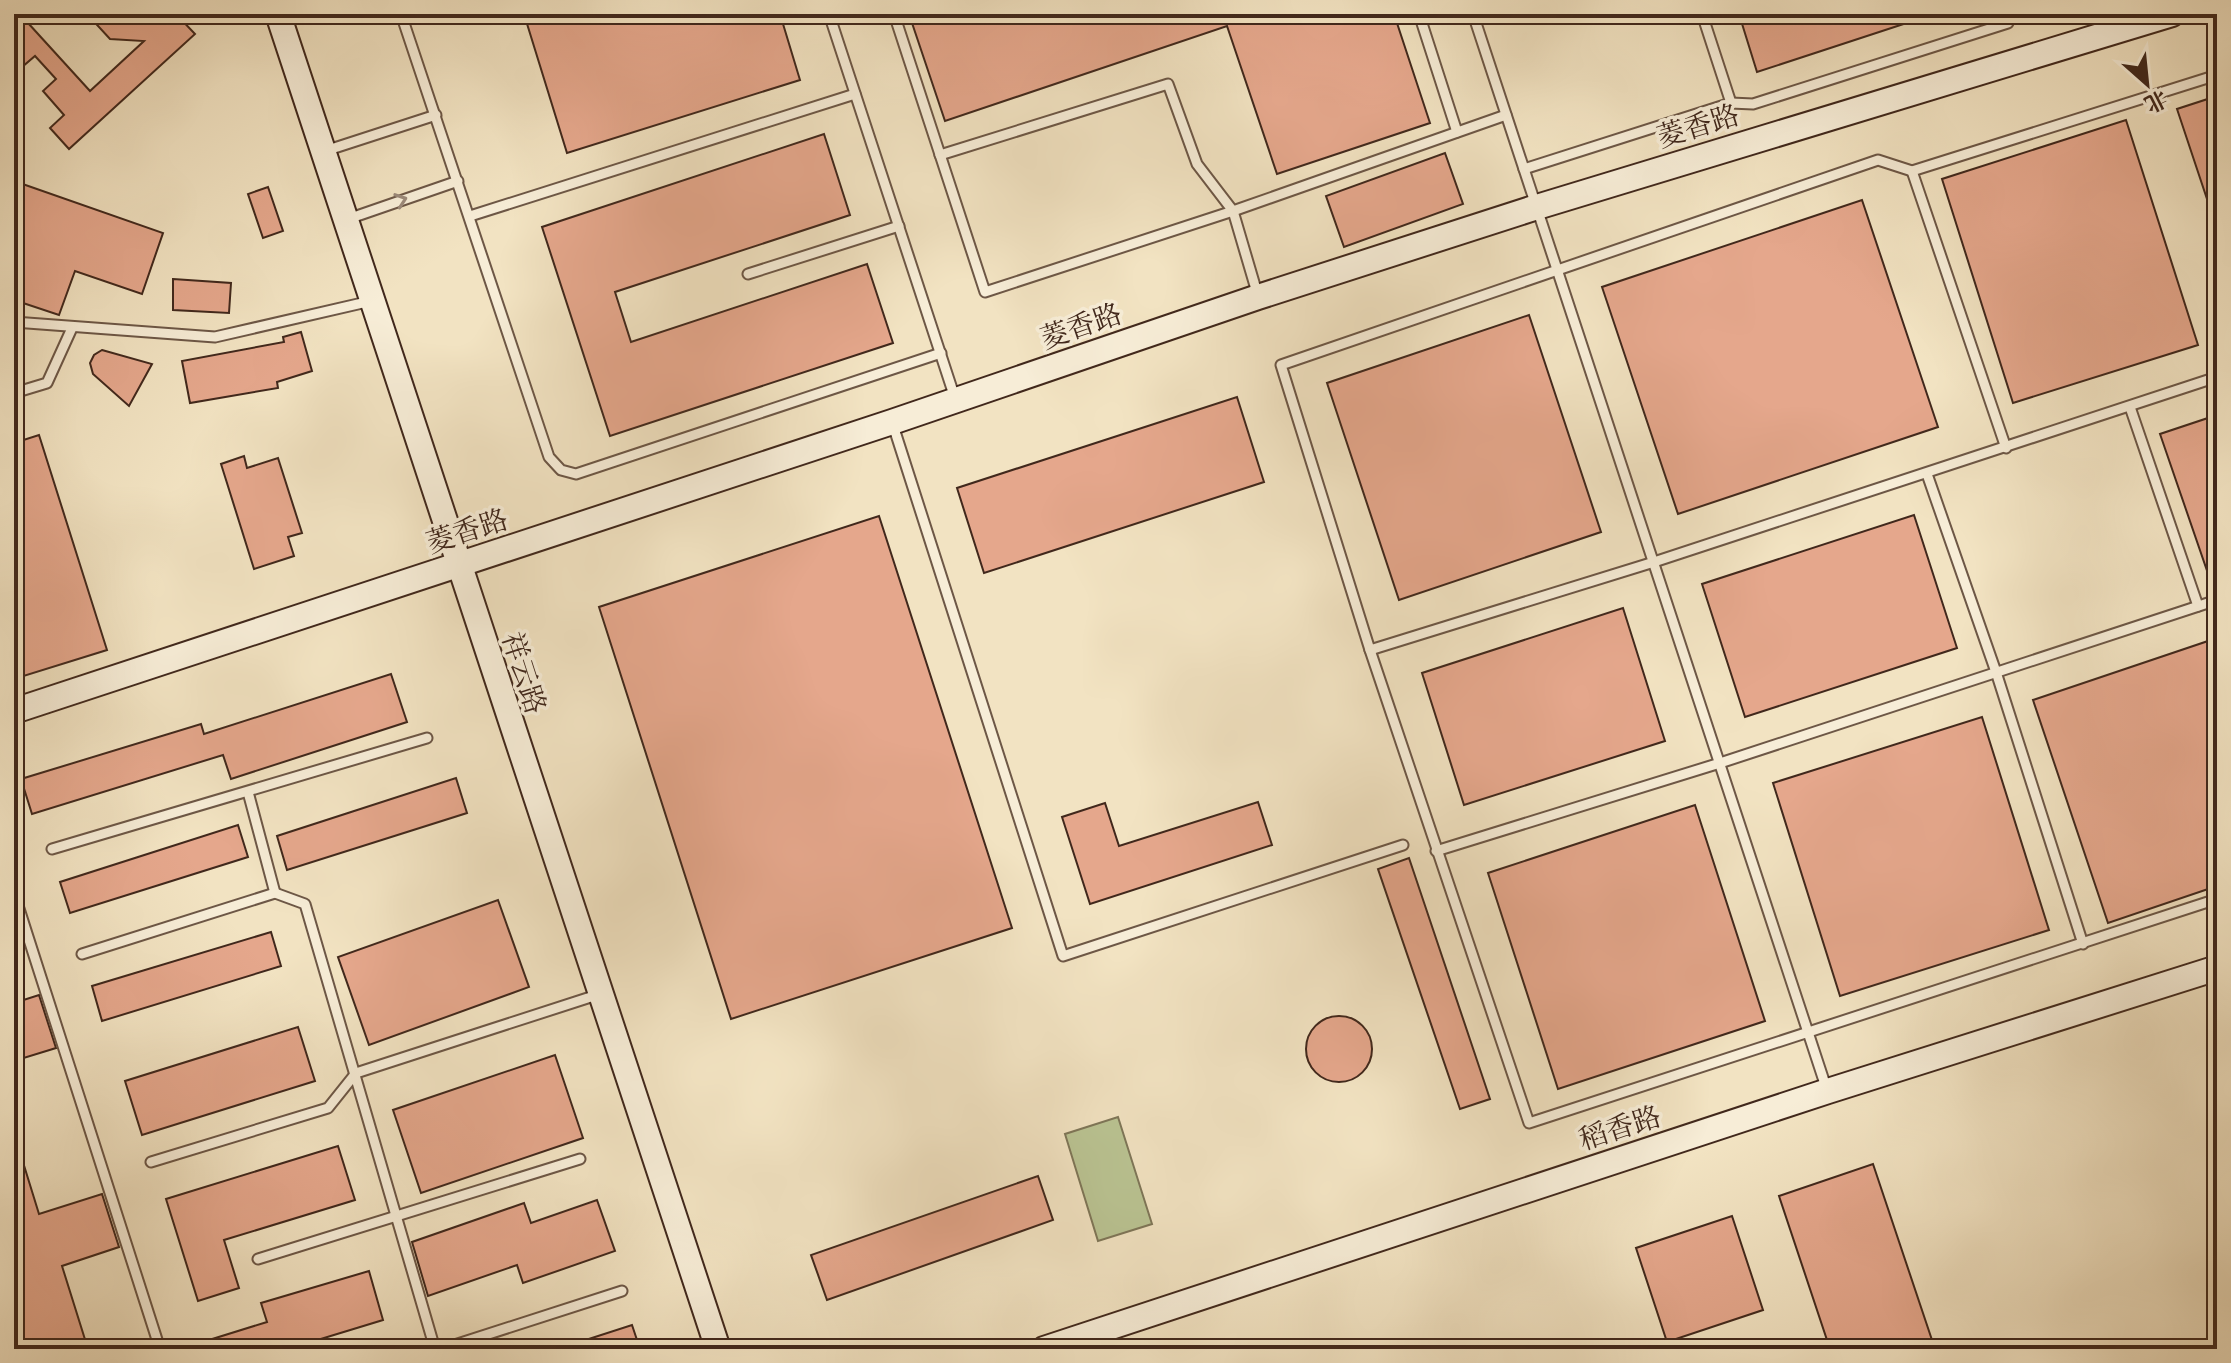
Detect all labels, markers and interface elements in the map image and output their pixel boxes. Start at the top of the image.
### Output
north arrow [2107,44,2187,124]
text: 北 [2140,84,2172,118]
street label: 菱香路 [1653,97,1743,155]
one-way arrow [394,194,408,210]
street label: 菱香路 [1036,296,1126,356]
street label: 菱香路 [422,501,512,561]
street label: 祥云路 [494,628,554,718]
street label: 稻香路 [1575,1098,1665,1158]

